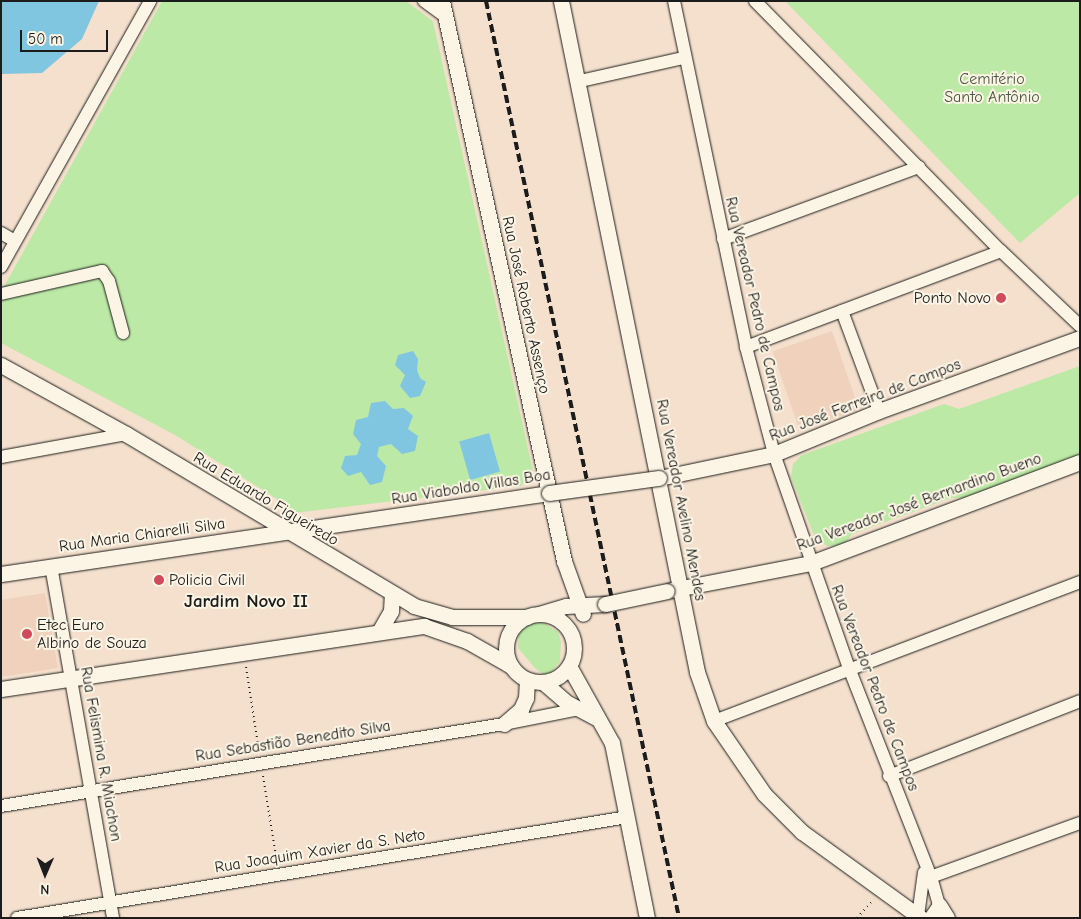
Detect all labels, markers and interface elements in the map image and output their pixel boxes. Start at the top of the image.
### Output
scale bar [22,20,110,52]
text: 50 m [28,30,63,48]
park label: Cemitério Santo Antônio [944,69,1040,107]
street label: Rua Vereador Pedro de Campos [721,195,789,413]
street label: Rua José Roberto Assenço [498,214,554,396]
place label: Ponto Novo [914,288,991,308]
marker: Ponto Novo [995,292,1007,304]
street label: Rua José Ferreira de Campos [767,355,963,445]
street label: Rua Vereador Avelino Mendes [652,398,710,602]
street label: Rua Eduardo Figueiredo [190,448,342,550]
street label: Rua Vereador José Bernardino Bueno [794,449,1044,555]
street label: Rua Viaboldo Villas Boa [390,465,552,509]
street label: Rua Maria Chiarelli Silva [58,514,226,556]
place label: Policia Civil [169,570,245,590]
marker: Policia Civil [153,574,165,586]
street label: Rua Vereador Pedro de Campos [827,582,923,794]
district label: Jardim Novo II [184,591,308,613]
place label: Etec Euro Albino de Souza [37,615,147,653]
marker: Etec Euro Albino de Souza [21,628,33,640]
street label: Rua Felismina R. Miachon [76,665,126,843]
street label: Rua Sebastião Benedito Silva [194,716,392,766]
street label: Rua Joaquim Xavier da S. Neto [213,825,427,877]
north arrow [20,849,70,899]
text: N [40,881,49,898]

